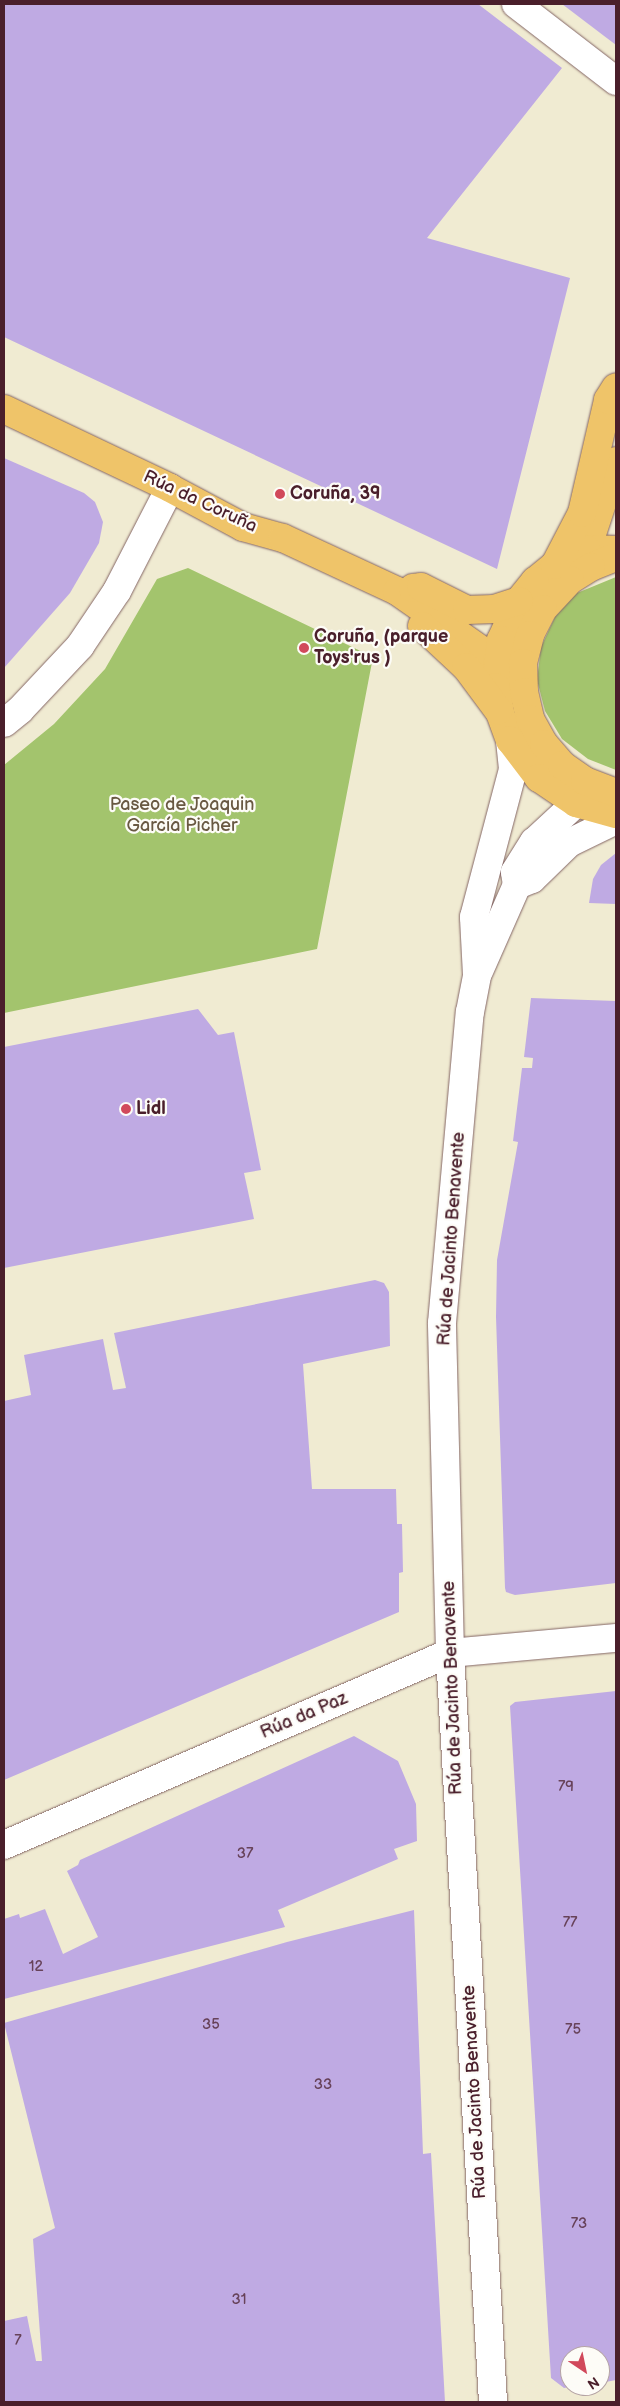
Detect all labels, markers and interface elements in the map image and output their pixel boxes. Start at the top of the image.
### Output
street label: Rúa da Coruña [140,466,260,538]
place label: Coruña, 39 [290,483,381,505]
marker: Coruña, 39 [274,488,286,500]
place label: Coruña, (parque Toys'rus ) [314,627,448,670]
marker: Coruña, (parque Toys'rus ) [298,642,310,654]
park label: Paseo de Joaquin García Picher [109,795,255,838]
place label: Lidl [136,1098,166,1120]
marker: Lidl [120,1103,132,1115]
street label: Rúa de Jacinto Benavente [434,1131,470,1347]
street label: Rúa de Jacinto Benavente [438,1580,468,1796]
street label: Rúa da Paz [257,1688,351,1744]
house number: 79 [558,1778,574,1796]
house number: 37 [237,1845,253,1863]
house number: 77 [563,1914,577,1932]
house number: 12 [29,1958,43,1976]
street label: Rúa de Jacinto Benavente [459,1984,491,2200]
house number: 35 [202,2016,220,2034]
house number: 75 [565,2021,581,2039]
house number: 33 [314,2076,332,2094]
house number: 73 [571,2215,587,2233]
house number: 31 [231,2291,247,2309]
house number: 7 [14,2332,22,2350]
north arrow [560,2346,610,2396]
text: N [584,2373,602,2393]

